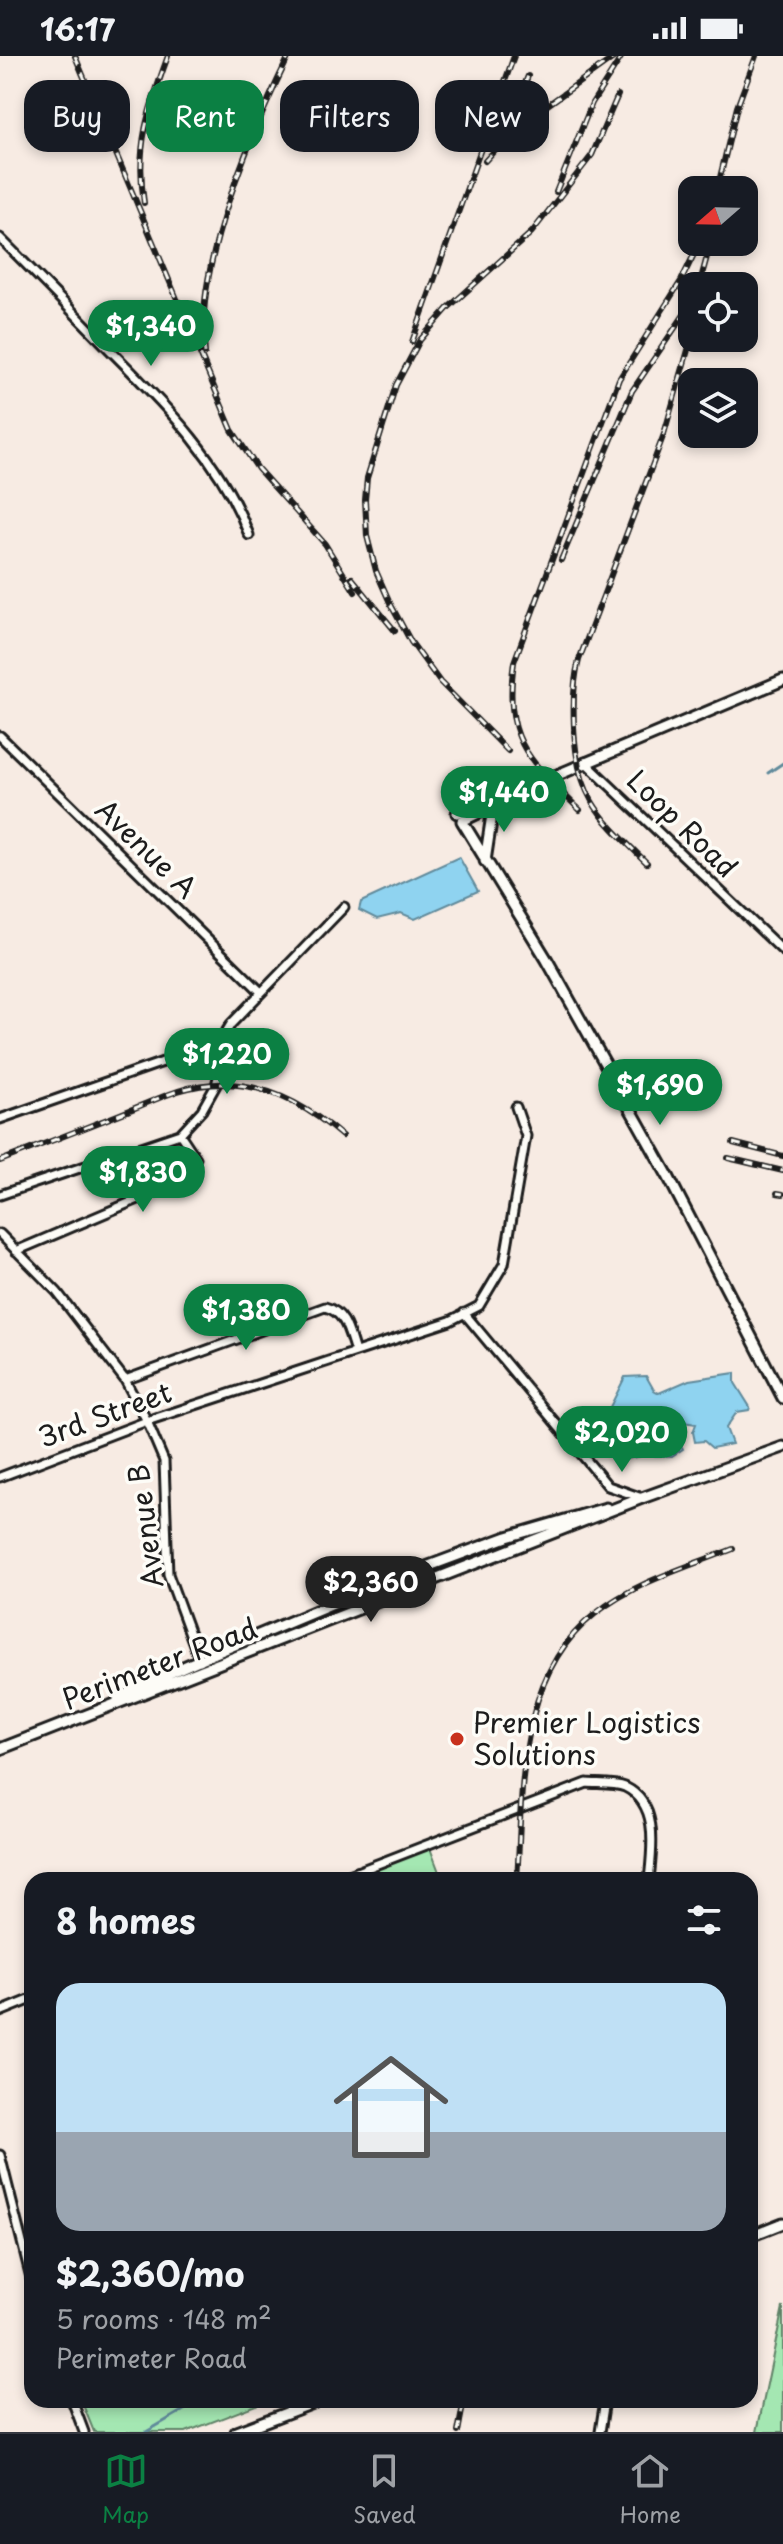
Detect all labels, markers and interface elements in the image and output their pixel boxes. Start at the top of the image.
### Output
text: 16:17 [40,6,115,51]
chip: Buy [24,80,130,152]
chip: Rent [146,80,264,152]
chip: Filters [280,80,419,152]
chip: New [435,80,549,152]
north arrow [678,176,758,256]
map controls [678,176,758,448]
button: locate [678,272,758,352]
pin: $1,340 [86,300,216,368]
text: $1,340 [106,306,196,345]
button: layers [678,368,758,448]
street label: Loop Road [618,759,748,887]
pin: $1,440 [439,766,569,834]
text: $1,440 [459,772,549,811]
street label: Avenue A [86,788,208,908]
pin: $1,220 [162,1028,292,1096]
text: $1,220 [182,1034,272,1073]
pin: $1,690 [595,1059,725,1127]
text: $1,690 [616,1065,704,1104]
pin: $1,830 [78,1146,208,1214]
text: $1,830 [99,1152,187,1191]
pin: $1,380 [181,1284,311,1352]
text: $1,380 [202,1290,290,1329]
street label: 3rd Street [32,1370,177,1458]
pin: $2,020 [557,1406,687,1474]
text: $2,020 [574,1412,670,1451]
street label: Avenue B [116,1462,173,1590]
pin: $2,360 [306,1556,436,1624]
text: $2,360 [323,1562,419,1601]
street label: Perimeter Road [56,1606,263,1720]
place label: Premier Logistics Solutions [473,1700,700,1775]
marker: Premier Logistics Solutions [448,1730,466,1748]
text: 8 homes [56,1894,196,1946]
icon: filters [682,1898,726,1942]
icon: home [319,2035,463,2179]
text: $2,360/mo [56,2247,244,2299]
text: 5 rooms · 148 m² [56,2299,272,2338]
text: Perimeter Road [56,2338,247,2377]
tab: Map [102,2449,149,2530]
tab: Saved [353,2449,416,2530]
tab: Home [620,2449,681,2530]

